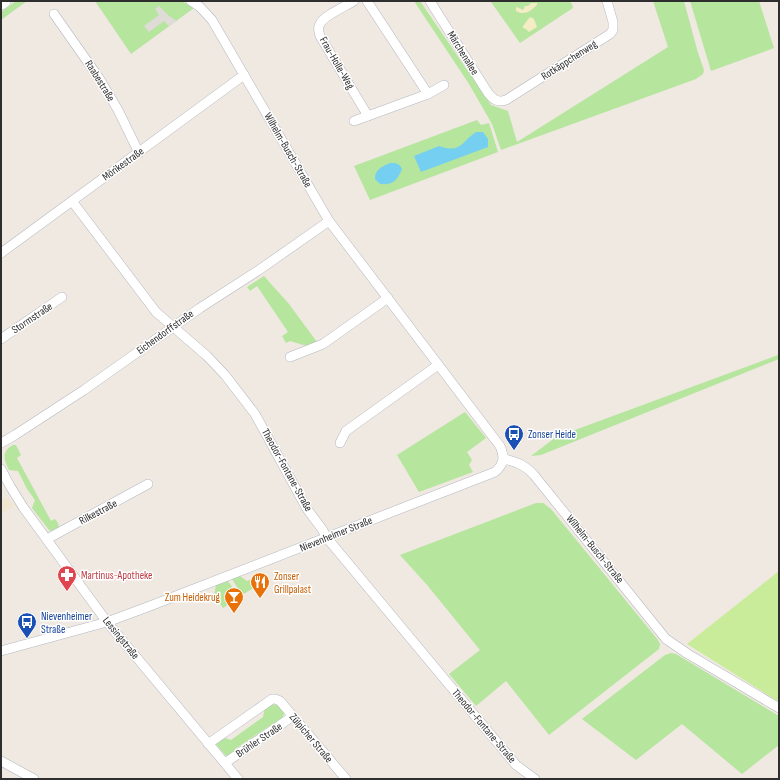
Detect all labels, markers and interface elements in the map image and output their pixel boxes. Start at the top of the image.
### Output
street label: Märchenallee [444,29,482,77]
street label: Frau-Holle-Weg [317,35,357,92]
street label: Rotkäppchenweg [539,37,600,83]
street label: Raabestraße [82,58,118,104]
street label: Wilhelm-Busch-Straße [261,110,315,190]
street label: Mörikestraße [100,145,146,183]
street label: Stormstraße [9,300,55,336]
street label: Eichendorffstraße [134,307,196,357]
bus stop icon: Zonser Heide [503,423,525,451]
street label: Theodor-Fontane-Straße [259,426,315,514]
place label: Zonser Heide [528,428,576,441]
street label: Rilkestraße [77,497,119,527]
street label: Wilhelm-Busch-Straße [563,512,627,586]
street label: Nievenheimer Straße [298,514,374,554]
pharmacy icon: Martinus-Apotheke [56,564,78,592]
place label: Martinus-Apotheke [81,569,153,582]
place label: Zonser Grillpalast [274,570,312,596]
restaurant icon: Zonser Grillpalast [249,571,271,599]
bar icon: Zum Heidekrug [223,586,245,614]
place label: Zum Heidekrug [165,591,221,604]
place label: Nievenheimer Straße [41,610,92,636]
bus stop icon: Nievenheimer Straße [16,611,38,639]
street label: Lessingstraße [100,614,142,662]
street label: Theodor-Fontane-Straße [449,686,519,766]
street label: Zülpicher Straße [287,711,335,765]
street label: Brühler Straße [233,720,285,760]

